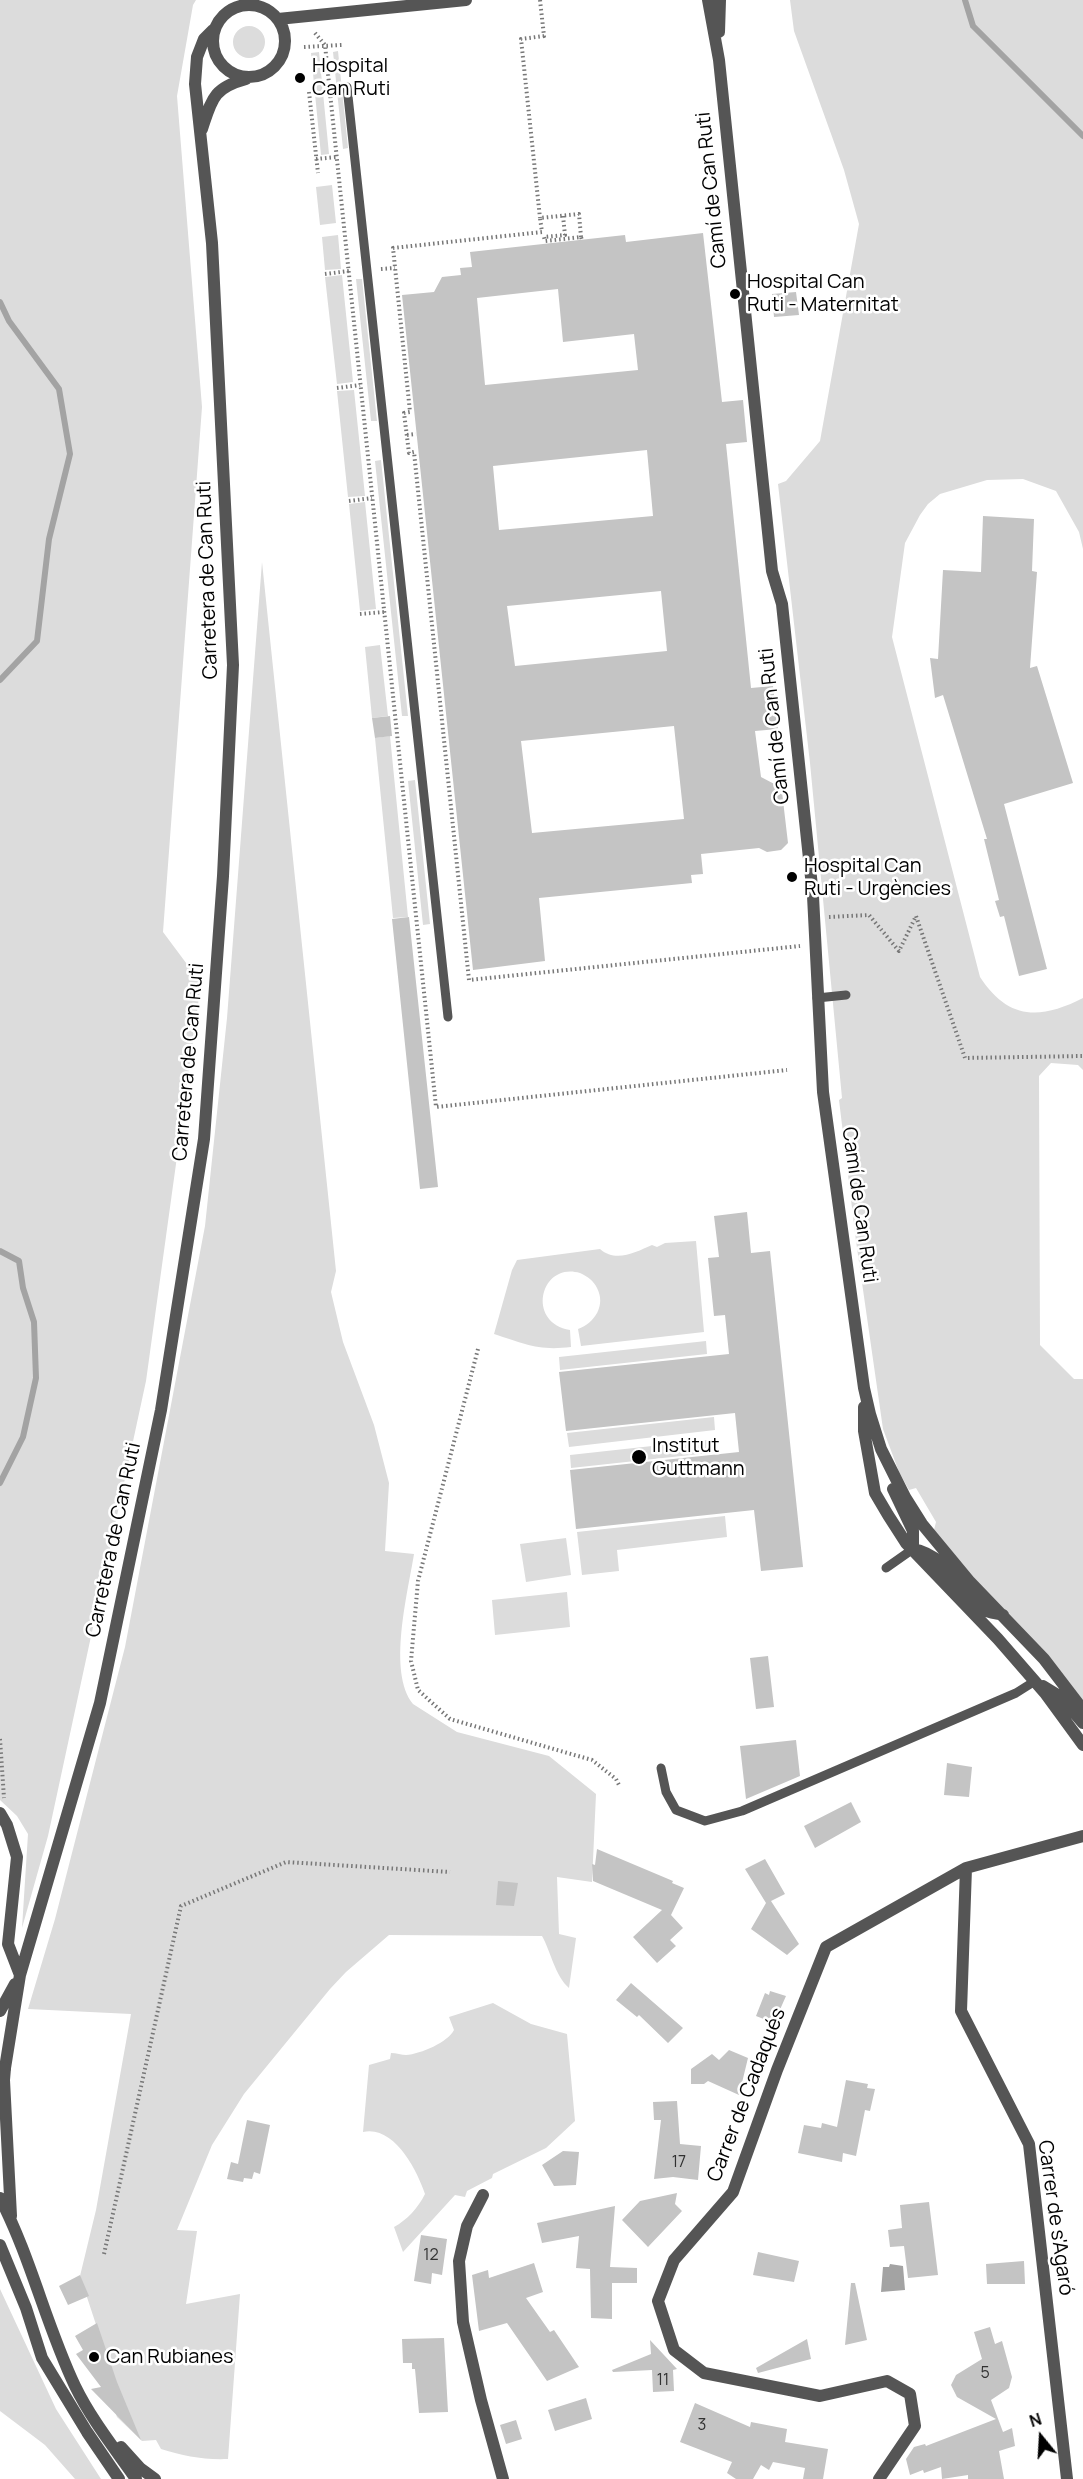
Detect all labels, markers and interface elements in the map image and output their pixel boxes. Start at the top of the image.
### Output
place label: Hospital Can Ruti [312,54,390,101]
marker: Hospital Can Ruti [293,71,307,85]
street label: Camí de Can Ruti [692,111,732,269]
place label: Hospital Can Ruti - Maternitat [747,270,899,317]
marker: Hospital Can Ruti - Maternitat [728,287,742,301]
street label: Carretera de Can Ruti [193,480,223,680]
street label: Camí de Can Ruti [755,647,795,805]
place label: Hospital Can Ruti - Urgències [804,854,951,901]
marker: Hospital Can Ruti - Urgències [785,870,799,884]
street label: Carretera de Can Ruti [168,962,210,1162]
street label: Camí de Can Ruti [836,1126,882,1284]
place label: Institut Guttmann [652,1434,745,1481]
street label: Carretera de Can Ruti [82,1440,146,1640]
marker: Institut Guttmann [630,1448,648,1466]
street label: Carrer de Cadaqués [703,2005,791,2185]
street label: Carrer de s'Agaró [1032,2139,1078,2297]
house number: 17 [672,2153,686,2173]
house number: 12 [423,2246,439,2266]
place label: Can Rubianes [106,2345,233,2369]
marker: Can Rubianes [87,2350,101,2364]
house number: 5 [980,2364,990,2384]
house number: 11 [657,2371,669,2391]
north arrow [1011,2407,1071,2467]
text: N [1027,2408,1044,2432]
house number: 3 [698,2416,706,2436]

